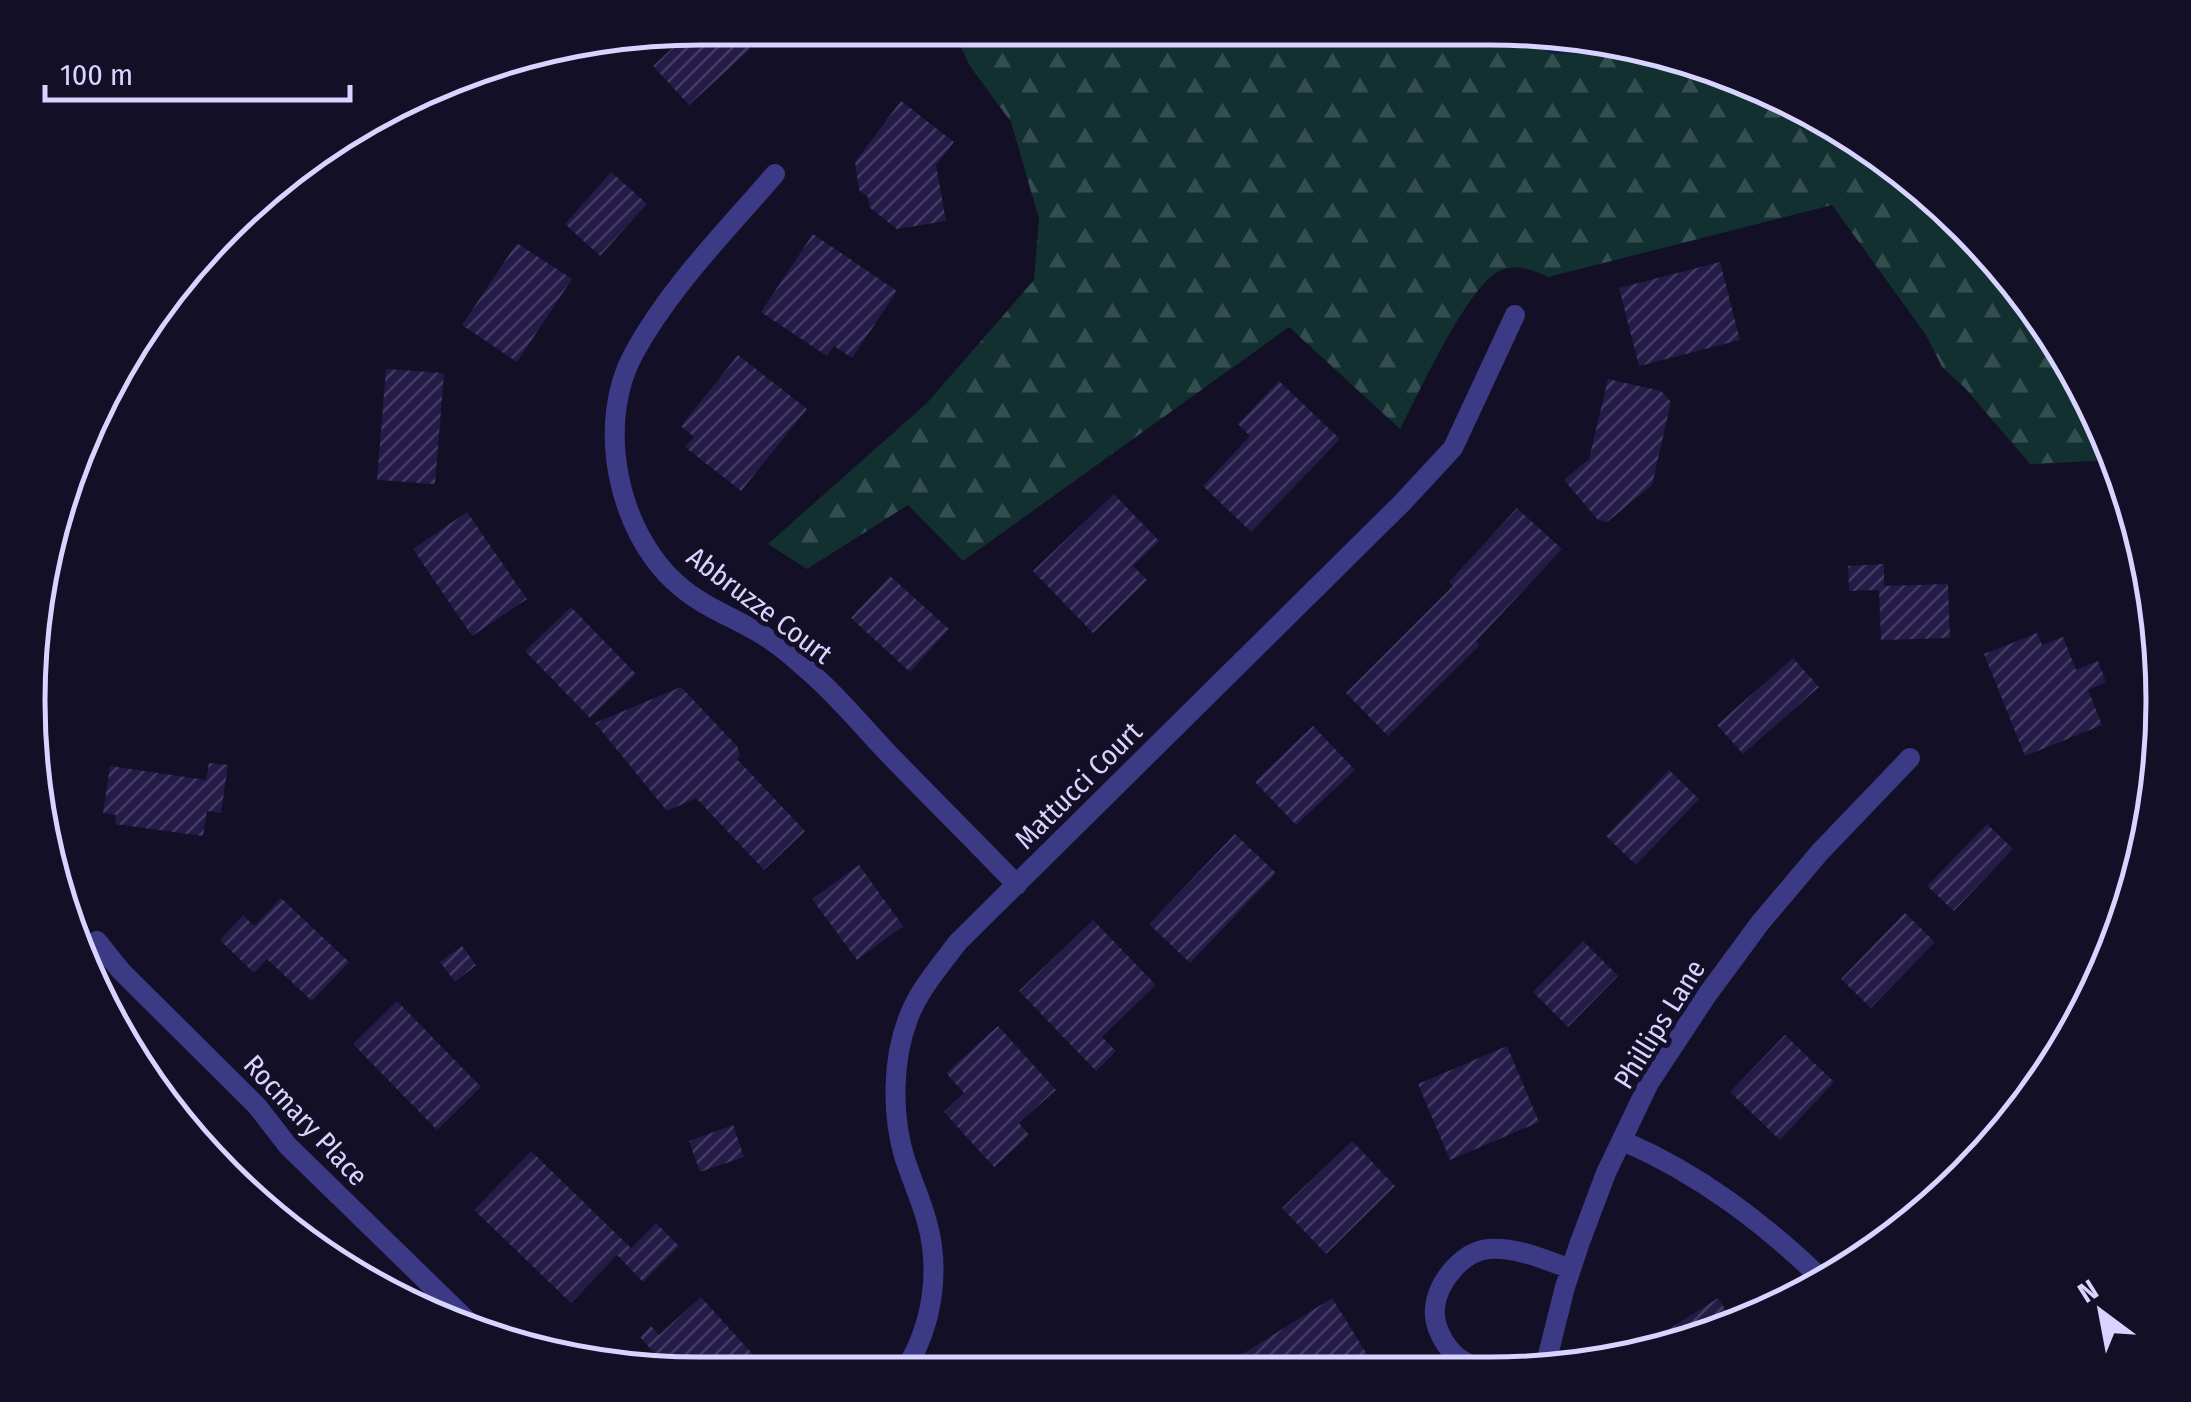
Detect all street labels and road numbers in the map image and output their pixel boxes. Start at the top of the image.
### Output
street label: Abbruzze Court [681,540,839,671]
street label: Mattucci Court [1008,715,1149,856]
street label: Phillips Lane [1607,954,1712,1095]
street label: Rocmary Place [237,1048,374,1192]

